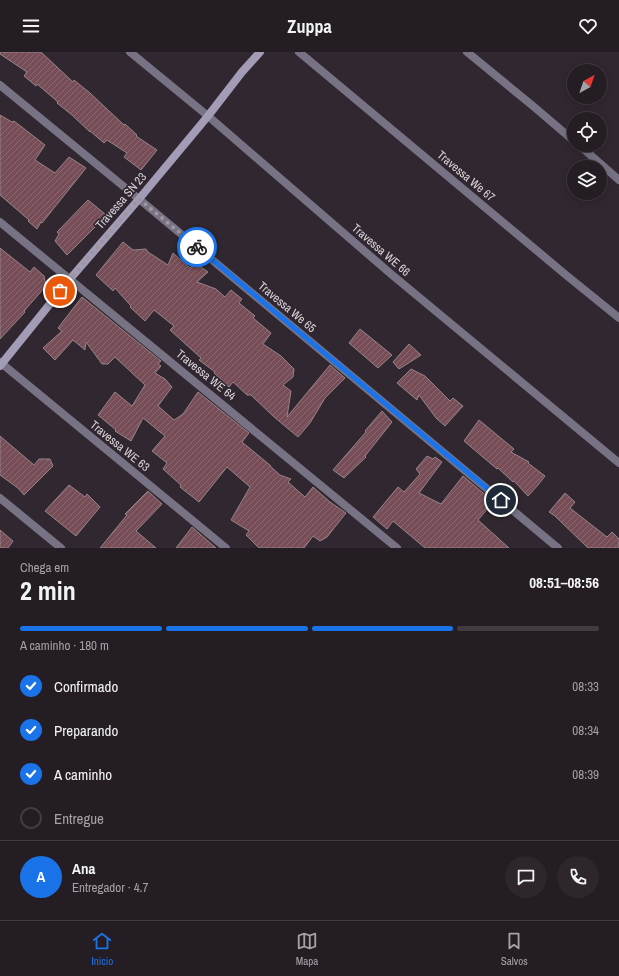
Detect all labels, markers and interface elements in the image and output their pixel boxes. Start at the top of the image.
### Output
text: Zuppa [287,14,332,39]
icon: menu [20,15,42,37]
icon: heart [577,15,599,37]
north arrow [567,64,607,104]
map controls [567,64,607,200]
button: locate [567,112,607,152]
street label: Travessa We 67 [434,147,499,205]
button: layers [567,160,607,200]
street label: Travessa SN 23 [92,169,150,233]
street label: Travessa WE 66 [348,220,414,280]
courier [177,227,217,267]
icon: bike [186,236,208,258]
pin [43,274,77,308]
street label: Travessa We 65 [255,278,320,336]
icon: bag [49,280,71,302]
street label: Travessa WE 64 [173,346,240,404]
street label: Travessa WE 63 [87,417,153,475]
pin [484,483,518,517]
icon: home [490,489,512,511]
text: Chega em [20,559,69,576]
text: 08:51–08:56 [529,572,599,593]
text: 2 min [20,573,76,608]
text: A caminho · 180 m [20,637,109,654]
icon: check [20,675,42,697]
text: Confirmado [54,676,118,697]
text: 08:33 [572,678,599,695]
icon: check [20,719,42,741]
text: Preparando [54,720,118,741]
text: 08:34 [572,722,599,739]
icon: check [20,763,42,785]
text: A caminho [54,764,112,785]
text: 08:39 [572,766,599,783]
text: Entregue [54,808,104,829]
button: chat [505,856,547,898]
button: phone [557,856,599,898]
text: Ana [72,858,95,879]
text: A [37,866,45,887]
text: Entregador · 4.7 [72,879,148,896]
tab: Início [91,930,113,968]
tab: Mapa [296,930,318,968]
tab: Salvos [501,930,528,968]

